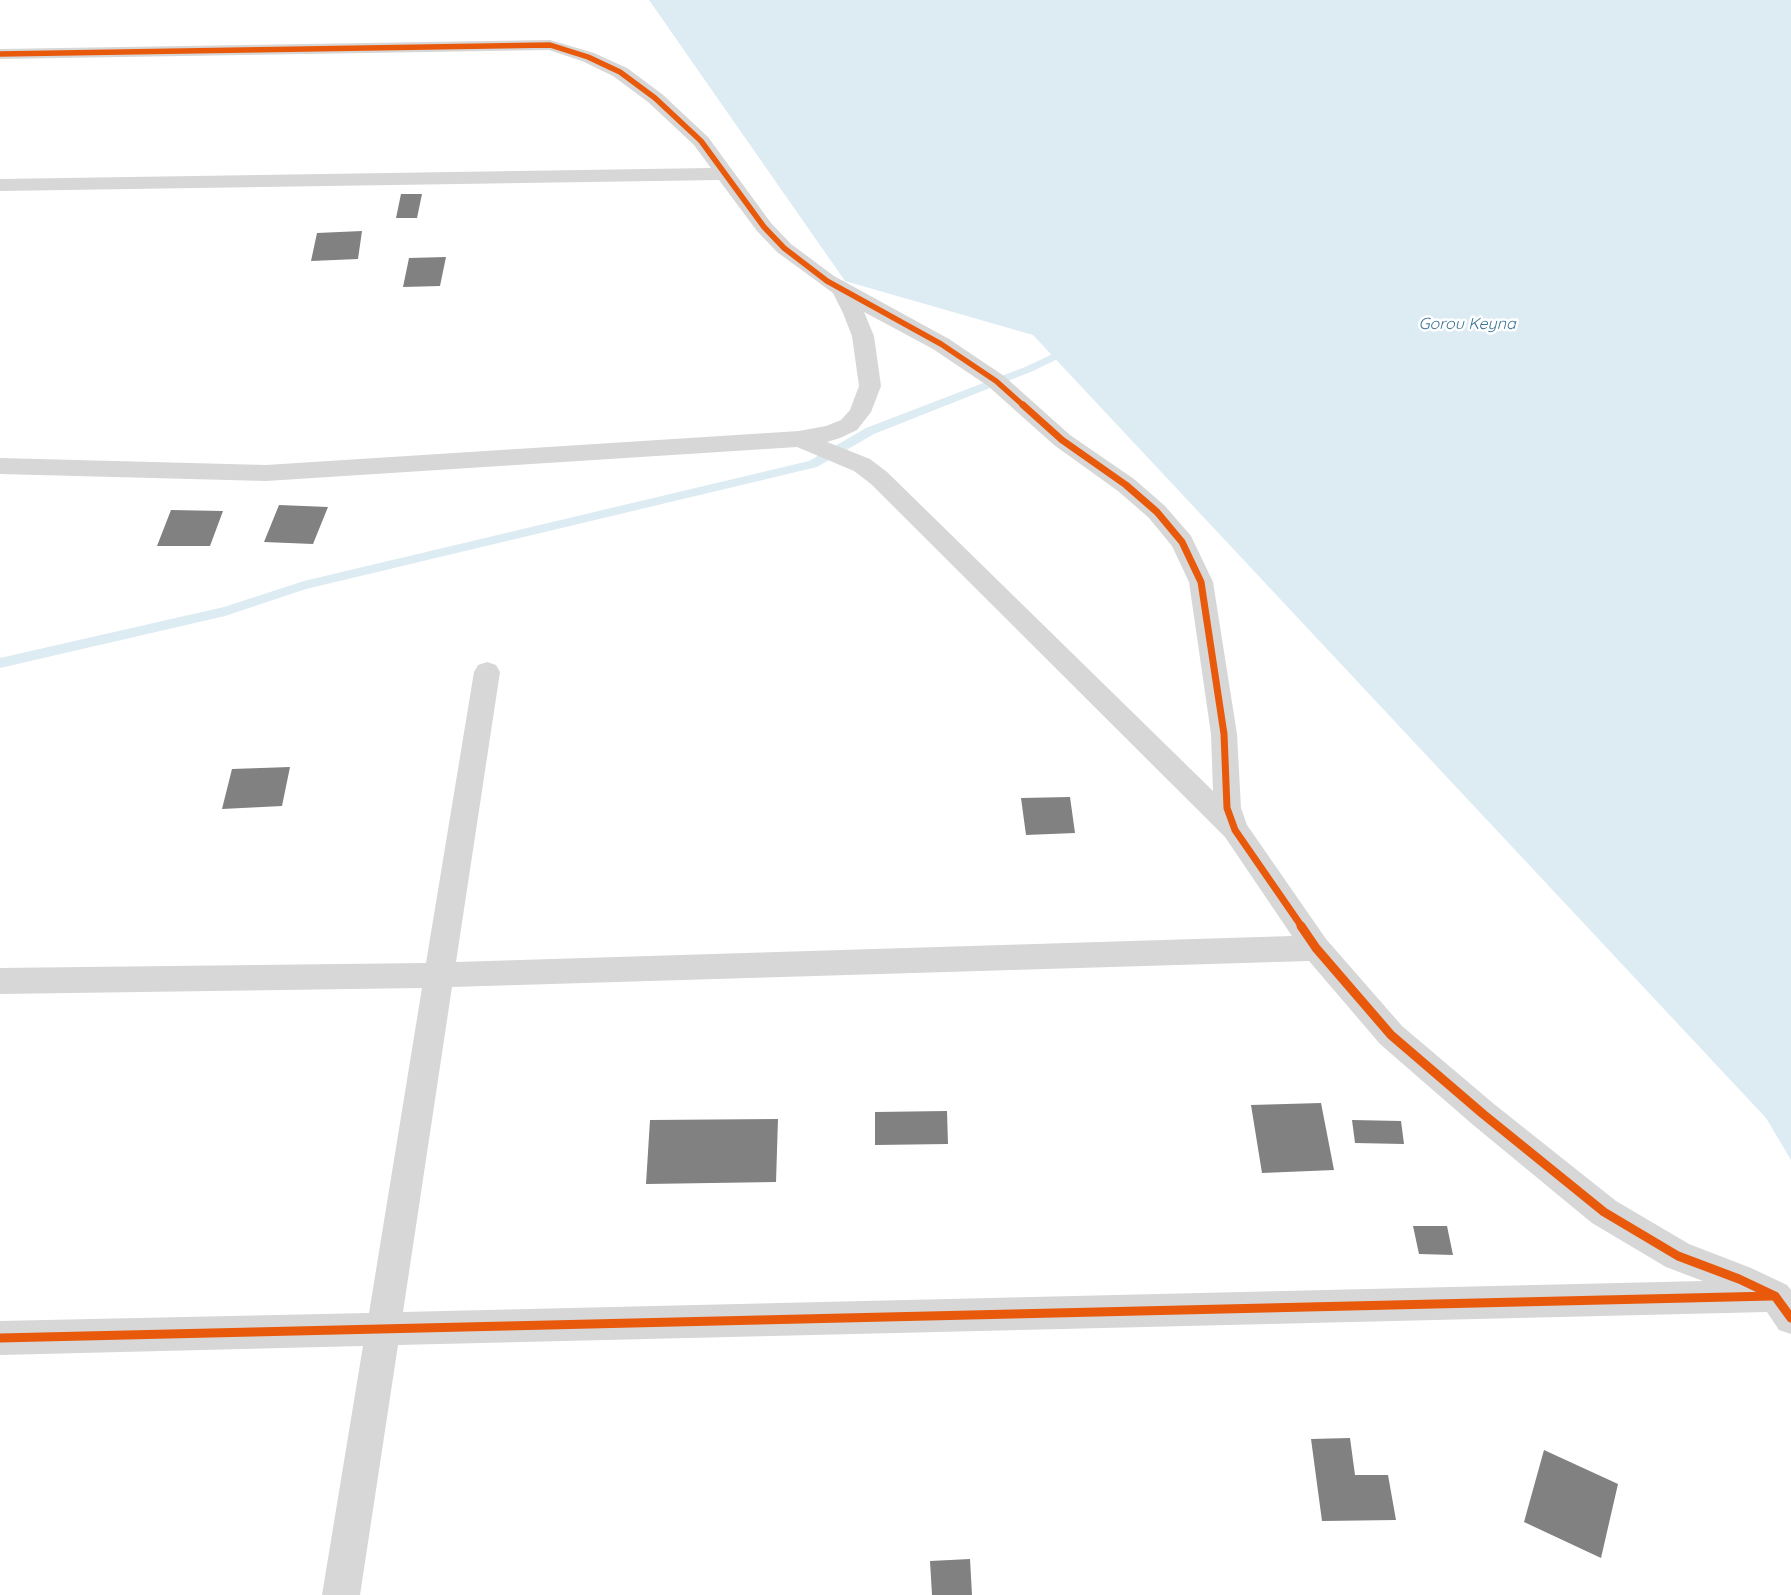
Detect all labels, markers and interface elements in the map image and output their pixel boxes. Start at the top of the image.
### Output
water label: Gorou Keyna [1418,314,1516,334]

